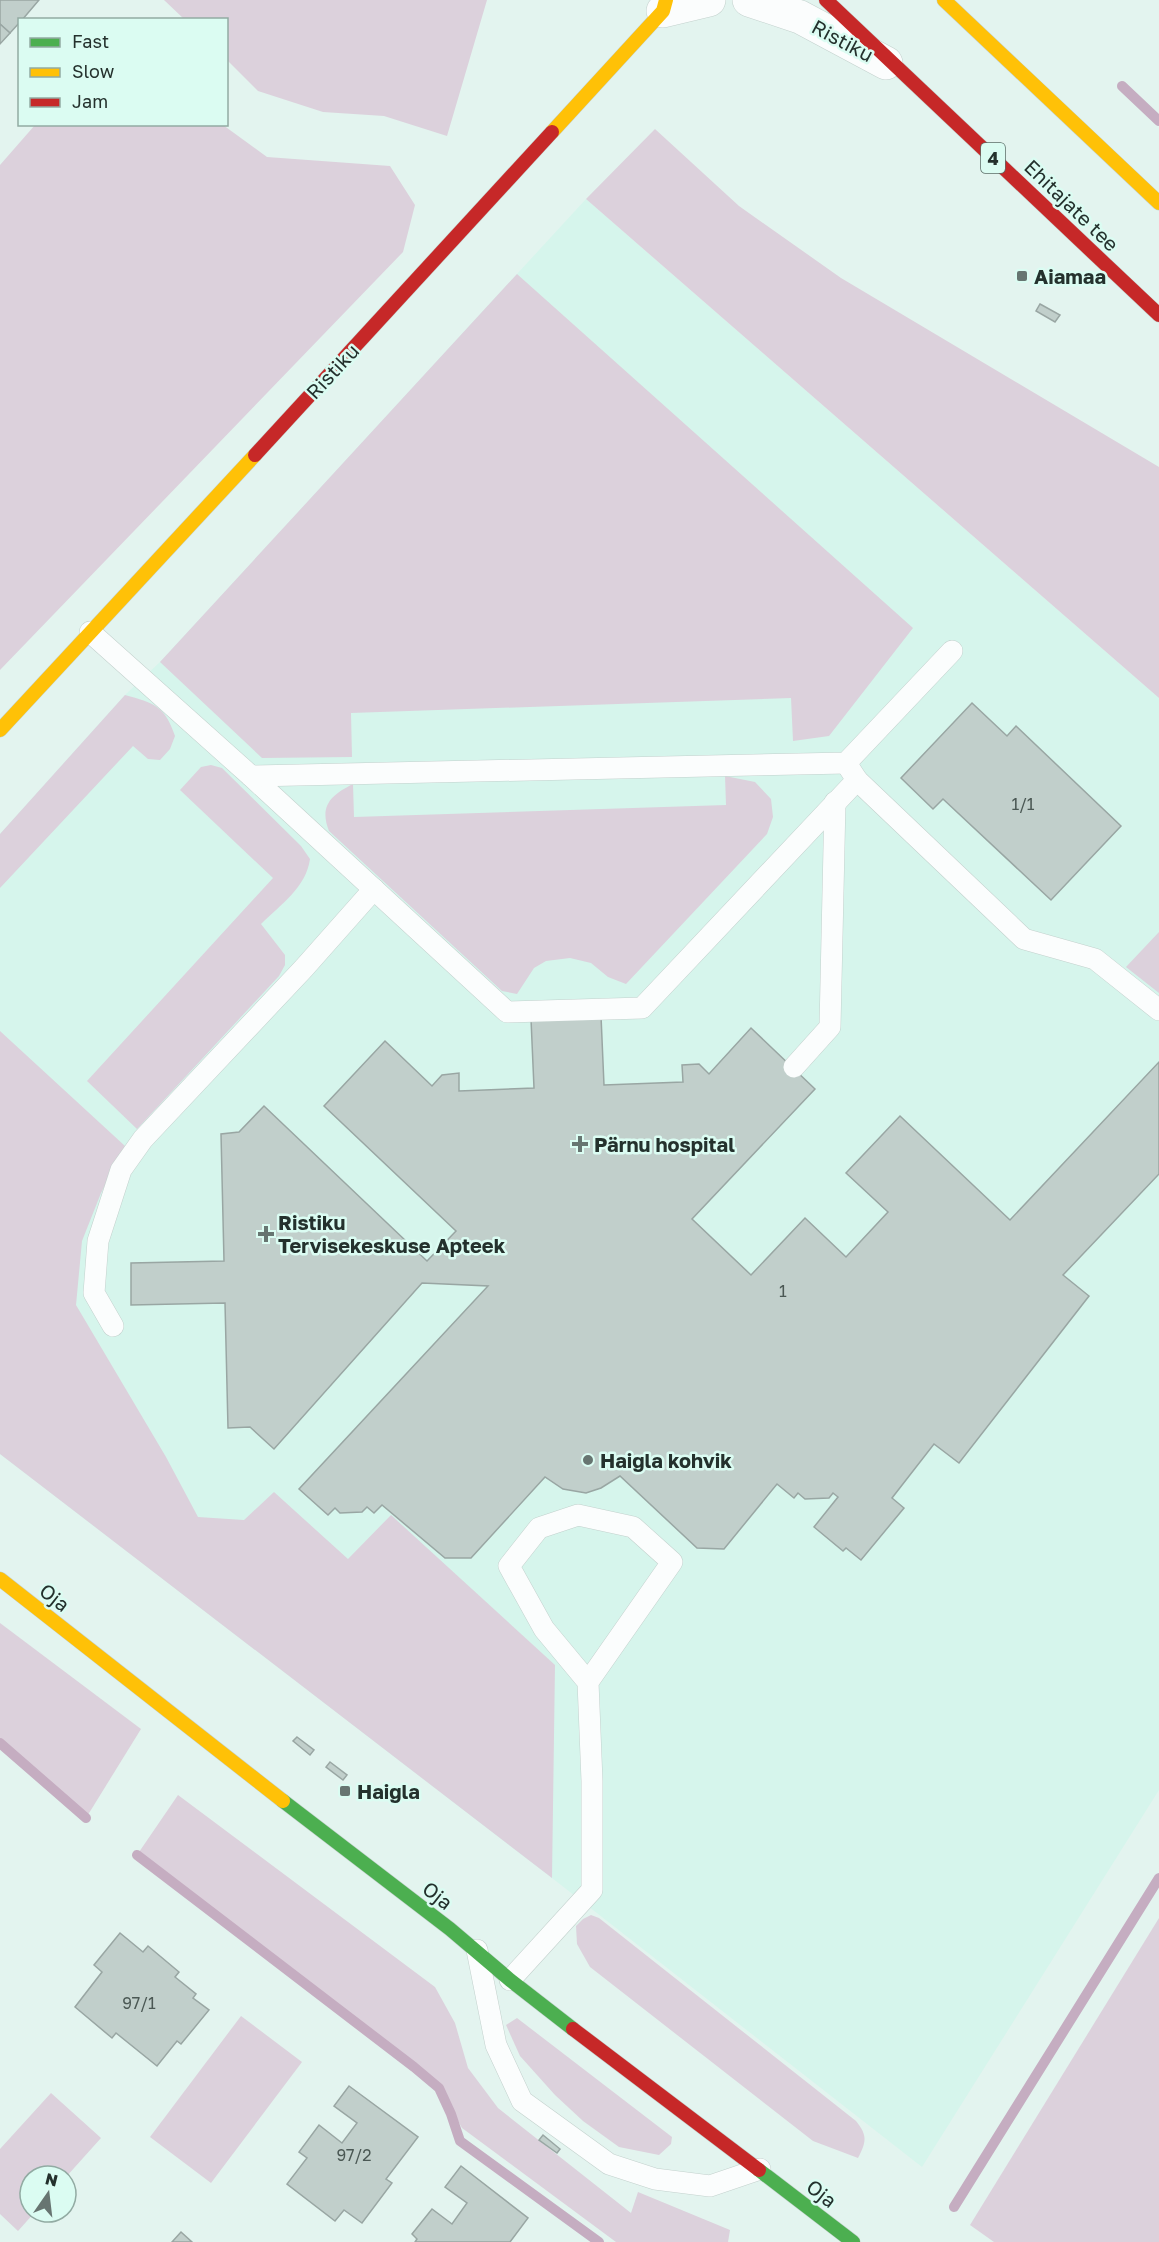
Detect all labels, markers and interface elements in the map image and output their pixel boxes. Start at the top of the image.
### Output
street label: Ristiku [808,14,878,66]
legend [18,18,228,126]
text: Fast [72,30,109,52]
text: Slow [72,60,115,82]
text: Jam [72,90,108,112]
road number: 4 [981,143,1005,173]
street label: Ehitajate tee [1020,154,1124,256]
place label: Aiamaa [1034,264,1106,288]
marker: Aiamaa [1015,269,1029,283]
street label: Ristiku [301,339,363,403]
house number: 1/1 [1011,794,1035,814]
place label: Pärnu hospital [594,1132,735,1156]
marker: Pärnu hospital [571,1135,589,1153]
place label: Ristiku Tervisekeskuse Apteek [278,1210,506,1257]
marker: Ristiku Tervisekeskuse Apteek [259,1227,273,1241]
house number: 1 [779,1281,787,1301]
place label: Haigla kohvik [600,1448,732,1472]
marker: Haigla kohvik [581,1453,595,1467]
street label: Oja [35,1578,75,1616]
place label: Haigla [357,1779,420,1803]
marker: Haigla [338,1784,352,1798]
street label: Oja [418,1876,458,1914]
house number: 97/1 [122,1993,156,2013]
house number: 97/2 [336,2145,372,2165]
north arrow [18,2164,78,2224]
text: N [43,2168,60,2191]
street label: Oja [802,2174,842,2212]

